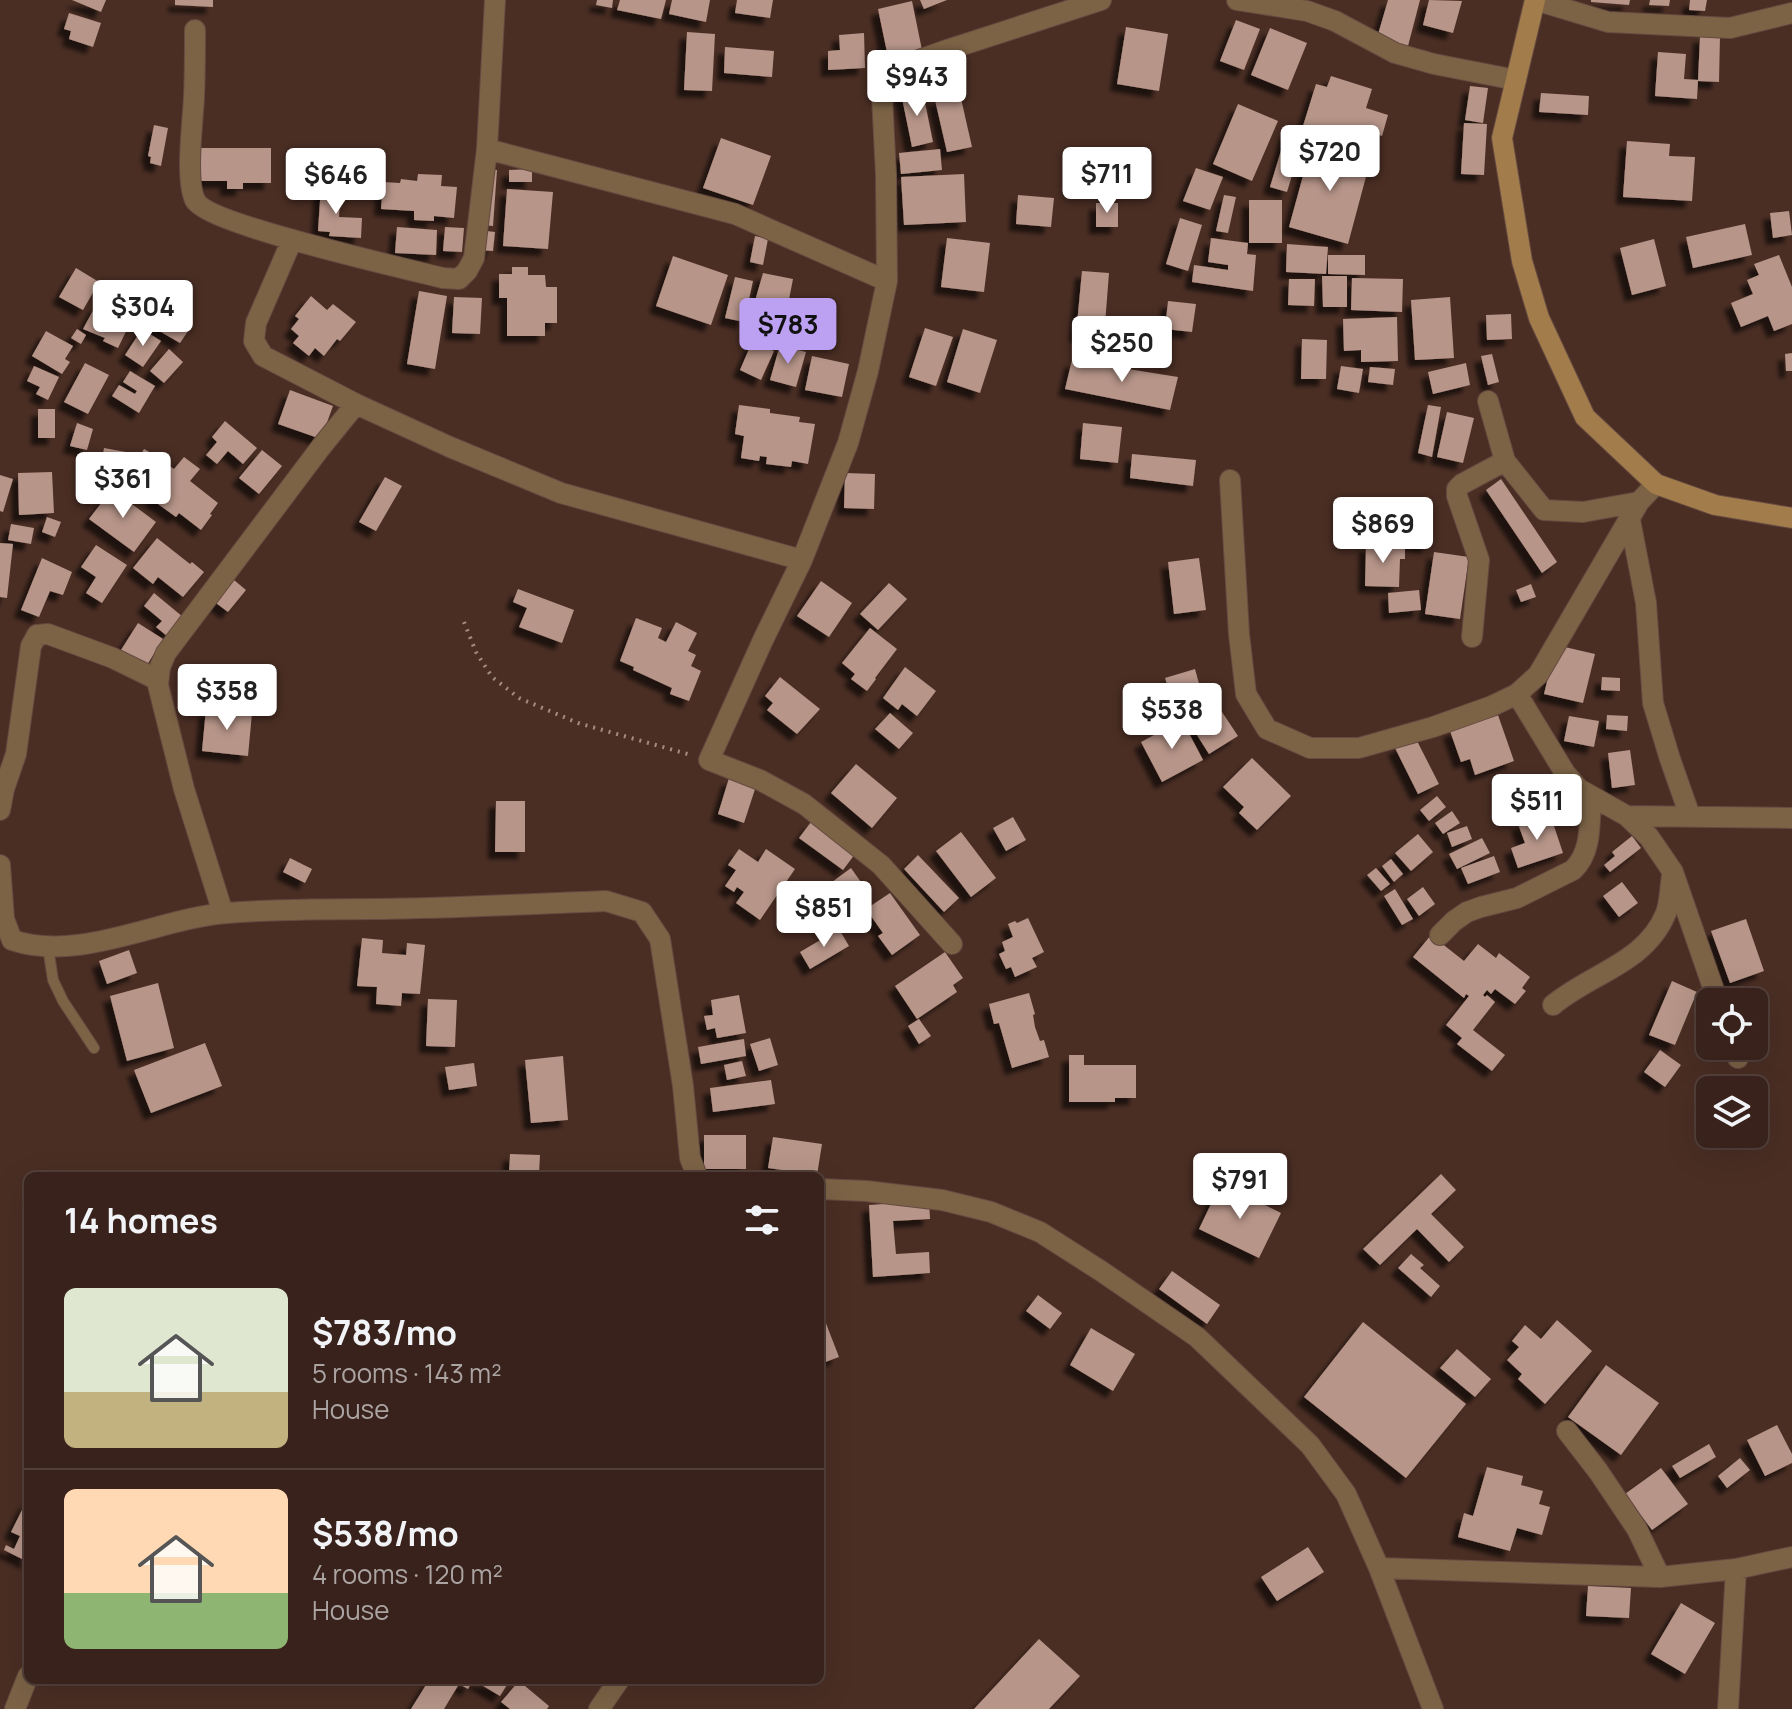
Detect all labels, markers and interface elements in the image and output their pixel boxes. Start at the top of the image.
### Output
pin: $943 [870,50,964,118]
text: $943 [885,58,949,94]
pin: $720 [1283,125,1377,193]
text: $720 [1299,133,1361,169]
pin: $711 [1060,147,1154,215]
pin: $646 [289,148,383,216]
text: $711 [1081,155,1133,191]
text: $646 [304,156,368,192]
pin: $304 [96,280,190,348]
text: $304 [111,288,175,324]
pin: $783 [741,298,835,366]
text: $783 [757,306,819,342]
pin: $250 [1075,316,1169,384]
text: $250 [1090,324,1154,360]
pin: $361 [76,452,170,520]
text: $361 [94,460,152,496]
pin: $869 [1336,497,1430,565]
text: $869 [1351,505,1415,541]
pin: $358 [180,664,274,732]
text: $358 [196,672,258,708]
pin: $538 [1125,683,1219,751]
text: $538 [1141,691,1203,727]
pin: $511 [1490,774,1584,842]
text: $511 [1510,782,1564,818]
pin: $851 [777,881,871,949]
text: $851 [795,889,853,925]
map controls [1696,988,1768,1148]
button: locate [1696,988,1768,1060]
button: layers [1696,1076,1768,1148]
pin: $791 [1193,1153,1287,1221]
text: $791 [1211,1161,1269,1197]
text: 14 homes [64,1197,218,1243]
icon: filters [740,1198,784,1242]
text: $783/mo [312,1309,457,1355]
icon: home [128,1320,224,1416]
text: 5 rooms · 143 m² [312,1355,502,1391]
text: House [312,1391,389,1427]
text: $538/mo [312,1510,459,1556]
icon: home [128,1521,224,1617]
text: 4 rooms · 120 m² [312,1556,503,1592]
text: House [312,1592,389,1628]

